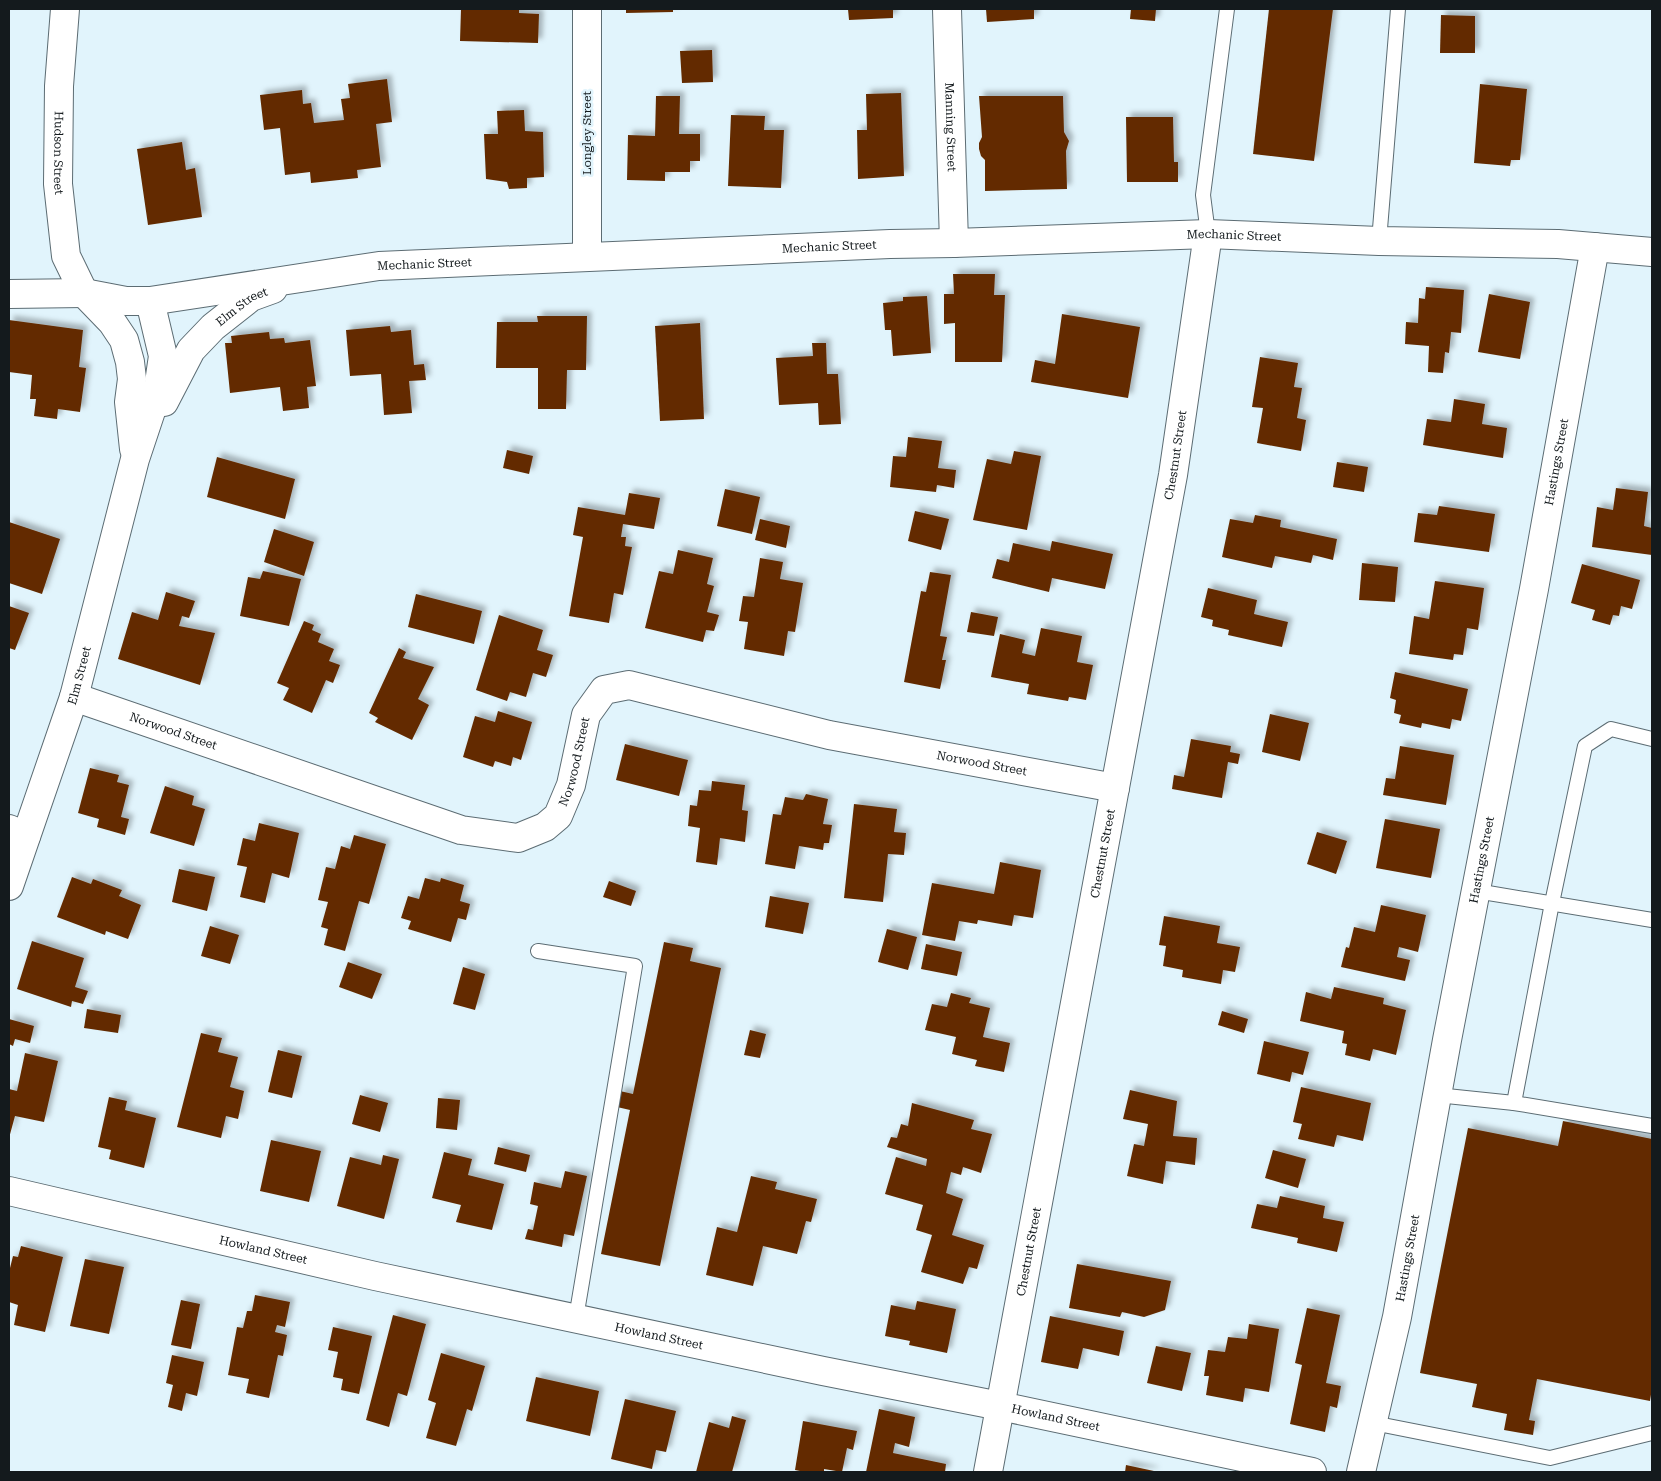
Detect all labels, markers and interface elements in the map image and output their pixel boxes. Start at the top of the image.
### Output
street label: Manning Street [942,82,959,172]
street label: Longley Street [580,90,594,175]
street label: Hudson Street [51,111,66,196]
street label: Mechanic Street [1186,227,1282,244]
street label: Mechanic Street [782,238,877,256]
street label: Mechanic Street [377,255,473,273]
street label: Elm Street [213,284,270,329]
street label: Chestnut Street [1162,409,1189,501]
street label: Hastings Street [1542,417,1571,507]
street label: Elm Street [65,644,94,707]
street label: Norwood Street [128,710,219,753]
street label: Norwood Street [556,715,592,808]
street label: Norwood Street [935,748,1029,779]
street label: Chestnut Street [1088,807,1118,899]
street label: Hastings Street [1467,815,1497,905]
street label: Chestnut Street [1014,1206,1044,1297]
street label: Hastings Street [1393,1213,1422,1303]
street label: Howland Street [218,1233,309,1267]
street label: Howland Street [613,1320,705,1353]
street label: Howland Street [1010,1402,1102,1434]

